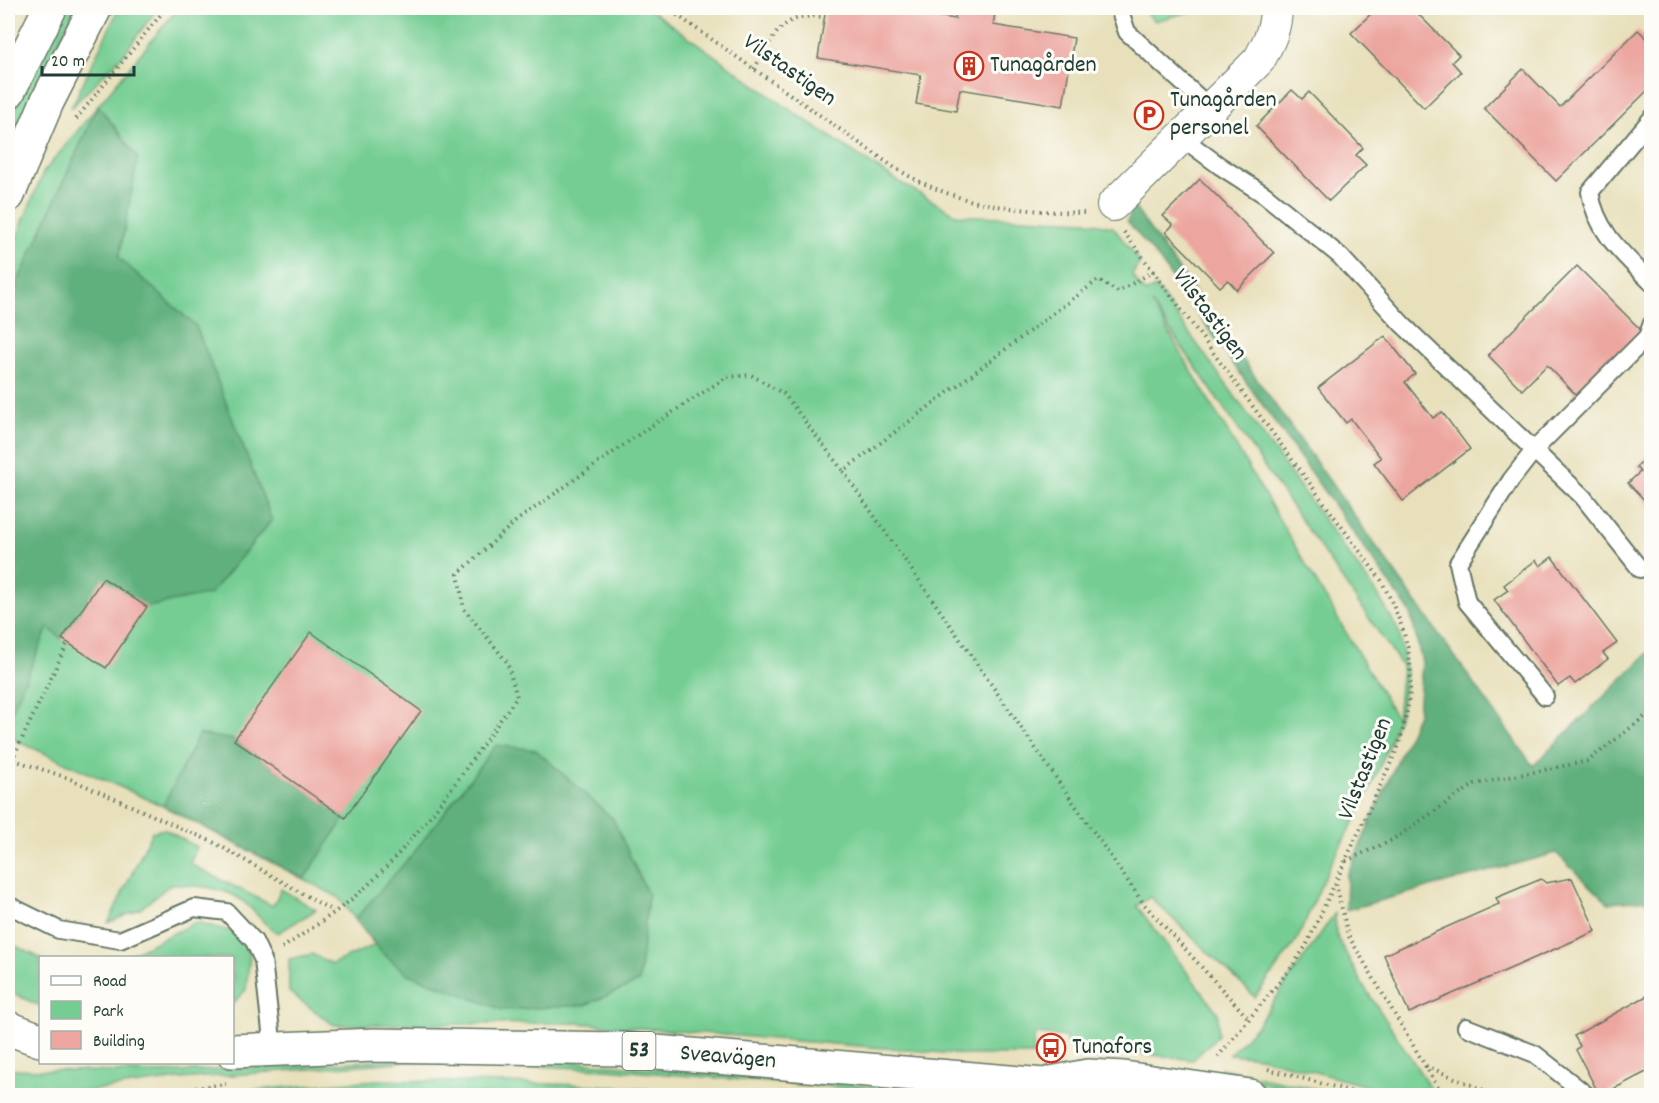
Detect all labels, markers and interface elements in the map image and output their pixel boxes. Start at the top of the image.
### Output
street label: Vilstastigen [735,26,843,116]
scale bar [42,39,134,77]
place label: Tunagården [990,49,1097,83]
text: 20 m [51,50,85,75]
building icon: Tunagården [953,50,985,82]
place label: Tunagården personel [1170,84,1277,146]
parking icon: Tunagården personel [1133,99,1165,131]
street label: Vilstastigen [1163,262,1255,368]
street label: Vilstastigen [1330,713,1402,825]
legend [39,956,234,1064]
text: Road [93,970,127,995]
text: Park [93,1000,124,1025]
text: Building [93,1030,145,1055]
place label: Tunafors [1072,1031,1152,1065]
road number: 53 [622,1032,656,1070]
bus stop icon: Tunafors [1035,1032,1067,1064]
street label: Sveavägen [678,1037,778,1079]

